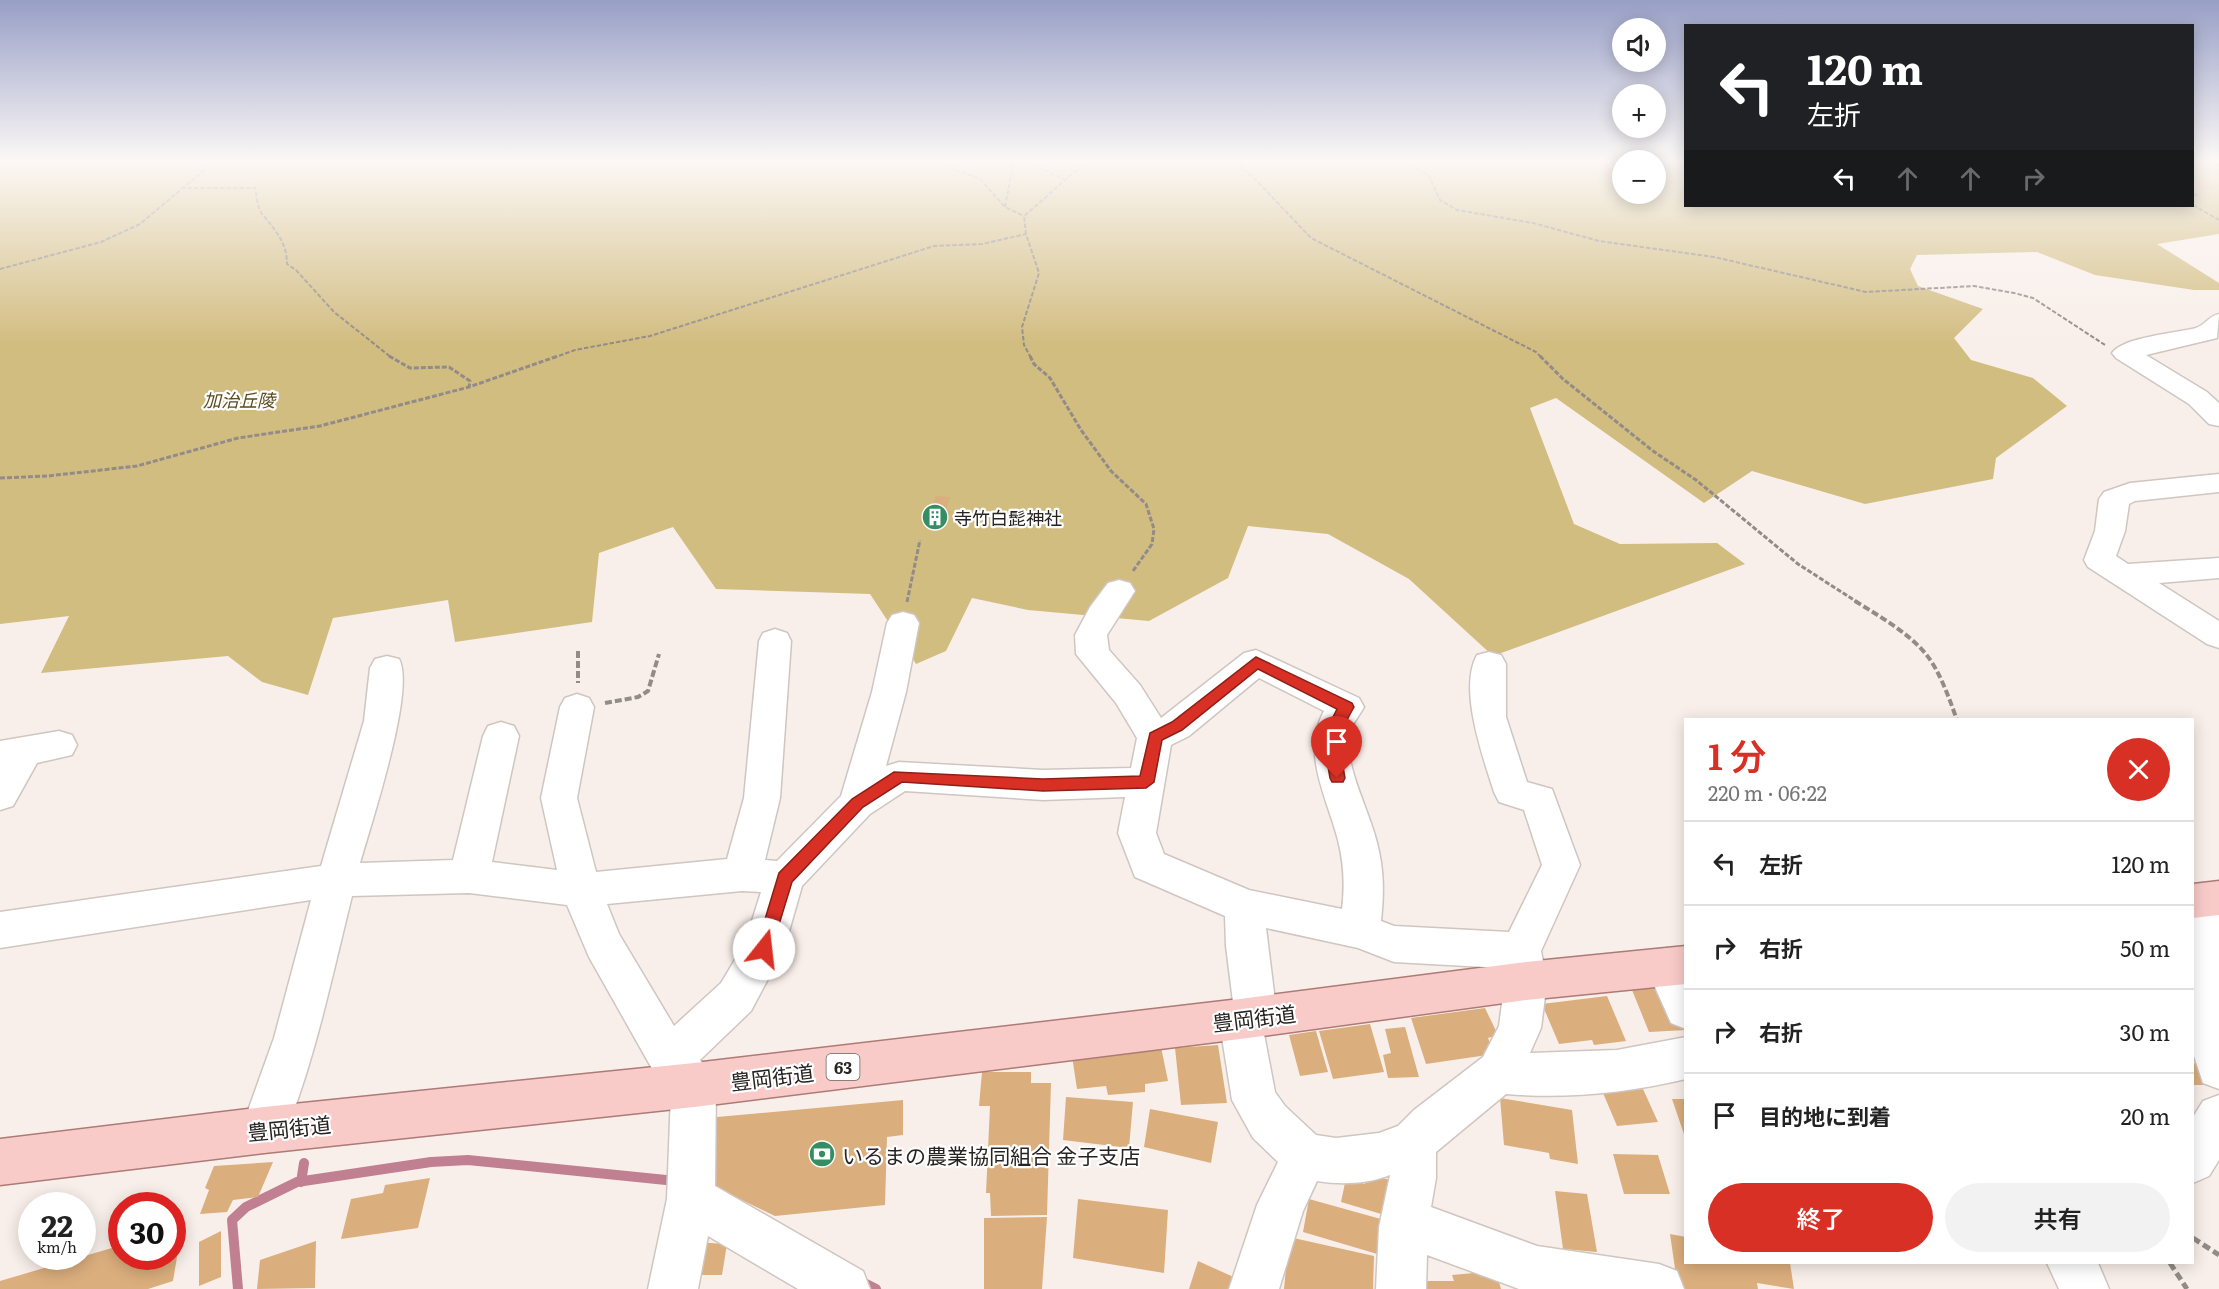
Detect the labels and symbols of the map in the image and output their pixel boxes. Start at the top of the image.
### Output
park label: 加治丘陵 [203,386,277,413]
building icon: 寺竹白髭神社 [920,502,950,532]
place label: 寺竹白髭神社 [954,504,1062,531]
pin [1311,716,1362,778]
position arrow [732,917,796,981]
street label: 豊岡街道 [1210,996,1298,1038]
road number: 63 [826,1054,860,1080]
street label: 豊岡街道 [728,1055,816,1097]
street label: 豊岡街道 [246,1107,332,1147]
bank icon: いるまの農業協同組合 金子支店 [807,1139,837,1169]
place label: いるまの農業協同組合 金子支店 [842,1139,1140,1170]
speed limit sign: 30 [108,1192,186,1270]

